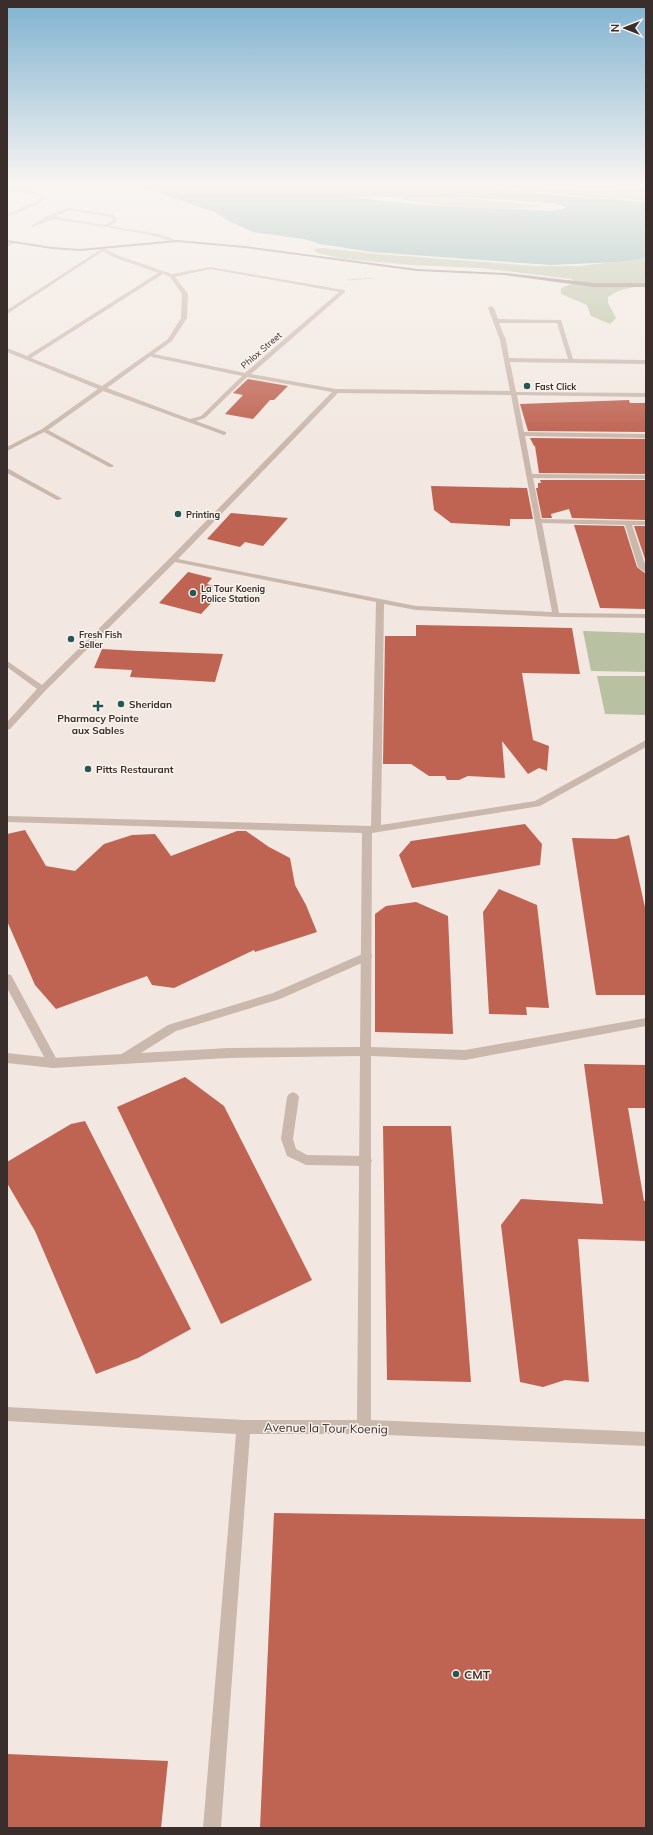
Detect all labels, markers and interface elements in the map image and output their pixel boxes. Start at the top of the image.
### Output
north arrow [605,8,645,48]
text: N [608,24,622,32]
street label: Phlox Street [238,329,284,371]
marker: Fast Click [522,381,532,391]
place label: Fast Click [535,381,577,392]
marker: Printing [173,509,183,519]
place label: Printing [186,509,220,520]
place label: La Tour Koenig Police Station [201,583,266,604]
marker: La Tour Koenig Police Station [188,588,198,598]
place label: Fresh Fish Seller [79,629,122,650]
marker: Fresh Fish Seller [66,634,76,644]
place label: Sheridan [129,698,172,711]
marker: Sheridan [116,699,126,709]
marker: Pharmacy Pointe aux Sables [93,701,103,711]
place label: Pharmacy Pointe aux Sables [57,712,139,737]
place label: Pitts Restaurant [96,763,174,776]
marker: Pitts Restaurant [83,764,93,774]
street label: Avenue la Tour Koenig [264,1419,388,1437]
place label: CMT [464,1667,491,1682]
marker: CMT [451,1669,461,1679]

